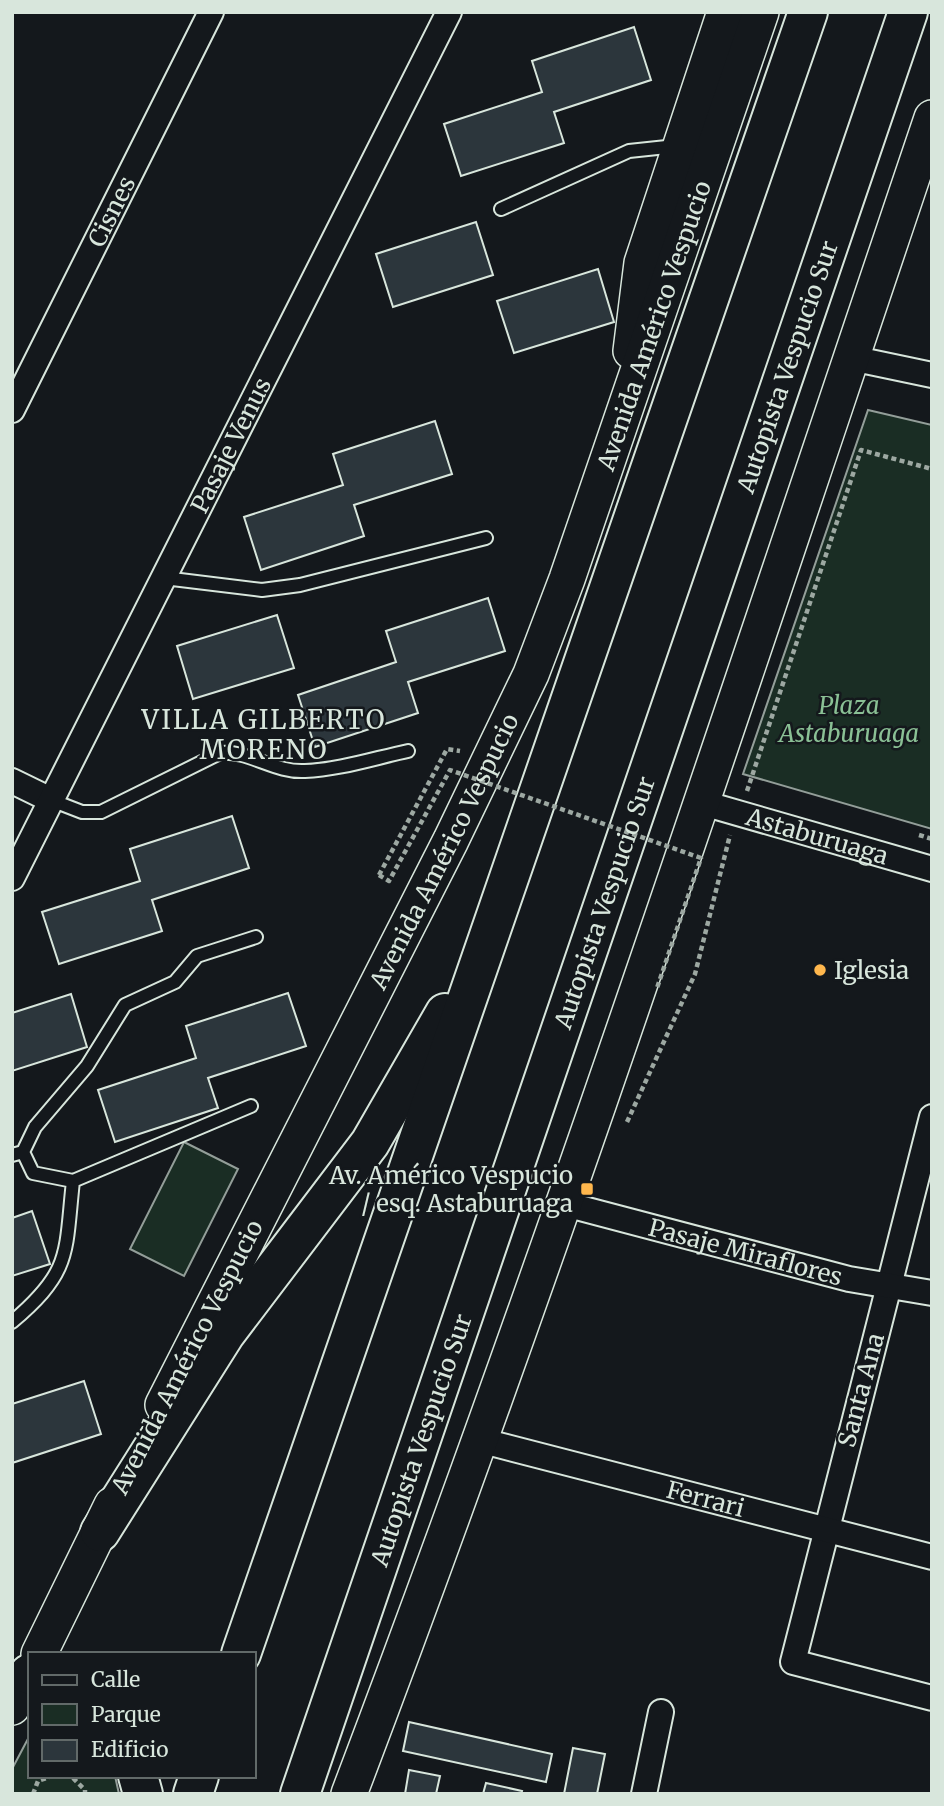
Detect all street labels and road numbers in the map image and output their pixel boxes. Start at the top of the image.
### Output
street label: Cisnes [81,171,142,252]
street label: Avenida Américo Vespucio [590,177,718,475]
street label: Autopista Vespucio Sur [729,237,844,498]
street label: Pasaje Venus [183,372,278,518]
street label: Avenida Américo Vespucio [362,708,525,995]
street label: Autopista Vespucio Sur [547,772,662,1033]
street label: Astaburuaga [742,801,892,871]
street label: Pasaje Miraflores [645,1211,846,1292]
street label: Avenida Américo Vespucio [104,1215,270,1500]
street label: Autopista Vespucio Sur [363,1310,478,1571]
street label: Santa Ana [831,1329,891,1450]
street label: Ferrari [663,1474,748,1523]

